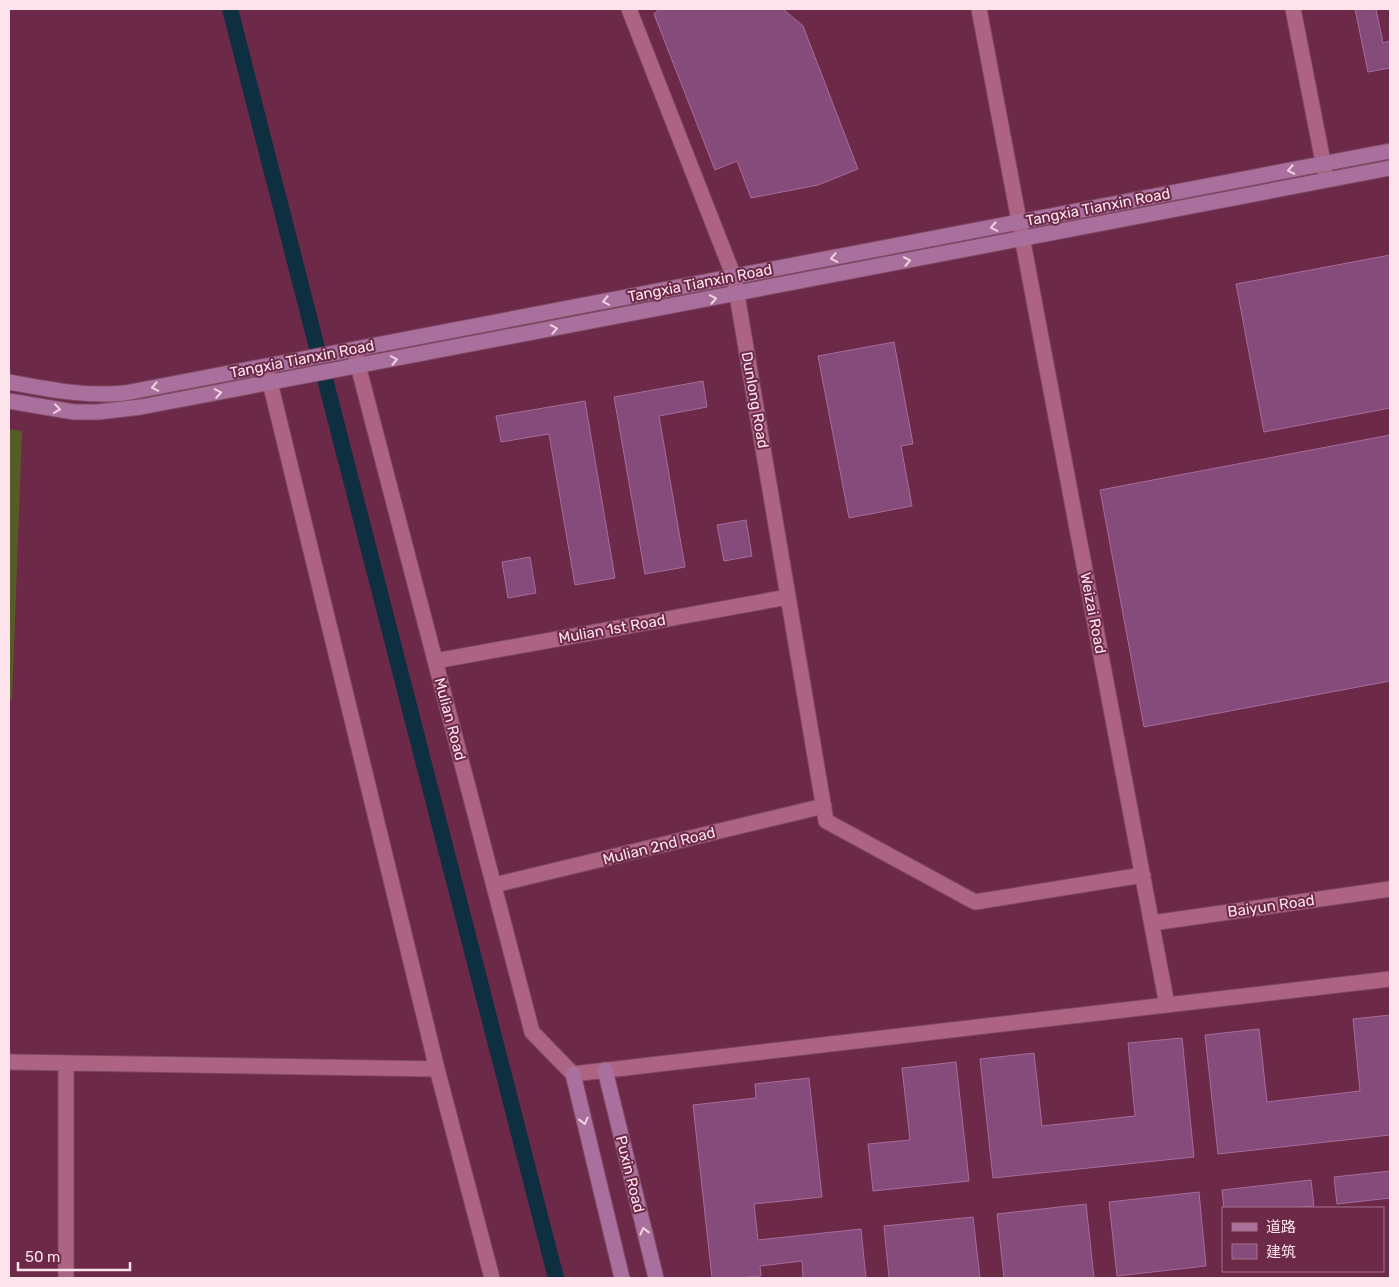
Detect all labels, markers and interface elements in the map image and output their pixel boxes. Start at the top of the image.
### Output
one-way arrow [1286,164,1295,175]
street label: Tangxia Tianxin Road [1024,184,1172,230]
one-way arrow [989,221,998,232]
one-way arrow [830,252,839,262]
one-way arrow [903,256,911,267]
street label: Tangxia Tianxin Road [626,260,774,306]
one-way arrow [709,294,718,304]
one-way arrow [601,296,610,306]
one-way arrow [549,325,558,335]
street label: Tangxia Tianxin Road [228,336,376,382]
street label: Dunlong Road [738,350,772,450]
one-way arrow [390,355,398,366]
one-way arrow [150,382,159,392]
one-way arrow [213,389,222,399]
one-way arrow [53,403,61,414]
street label: Weizai Road [1076,571,1110,655]
street label: Mulian 1st Road [557,611,667,647]
street label: Mulian Road [430,676,470,762]
street label: Mulian 2nd Road [601,823,717,869]
street label: Baiyun Road [1226,891,1316,921]
one-way arrow [578,1117,589,1126]
street label: Puxin Road [612,1134,648,1214]
legend [1222,1207,1384,1272]
text: 道路 [1266,1218,1296,1236]
one-way arrow [639,1226,650,1235]
scale bar [18,1240,130,1272]
text: 建筑 [1266,1243,1296,1261]
text: 50 m [25,1248,60,1266]

